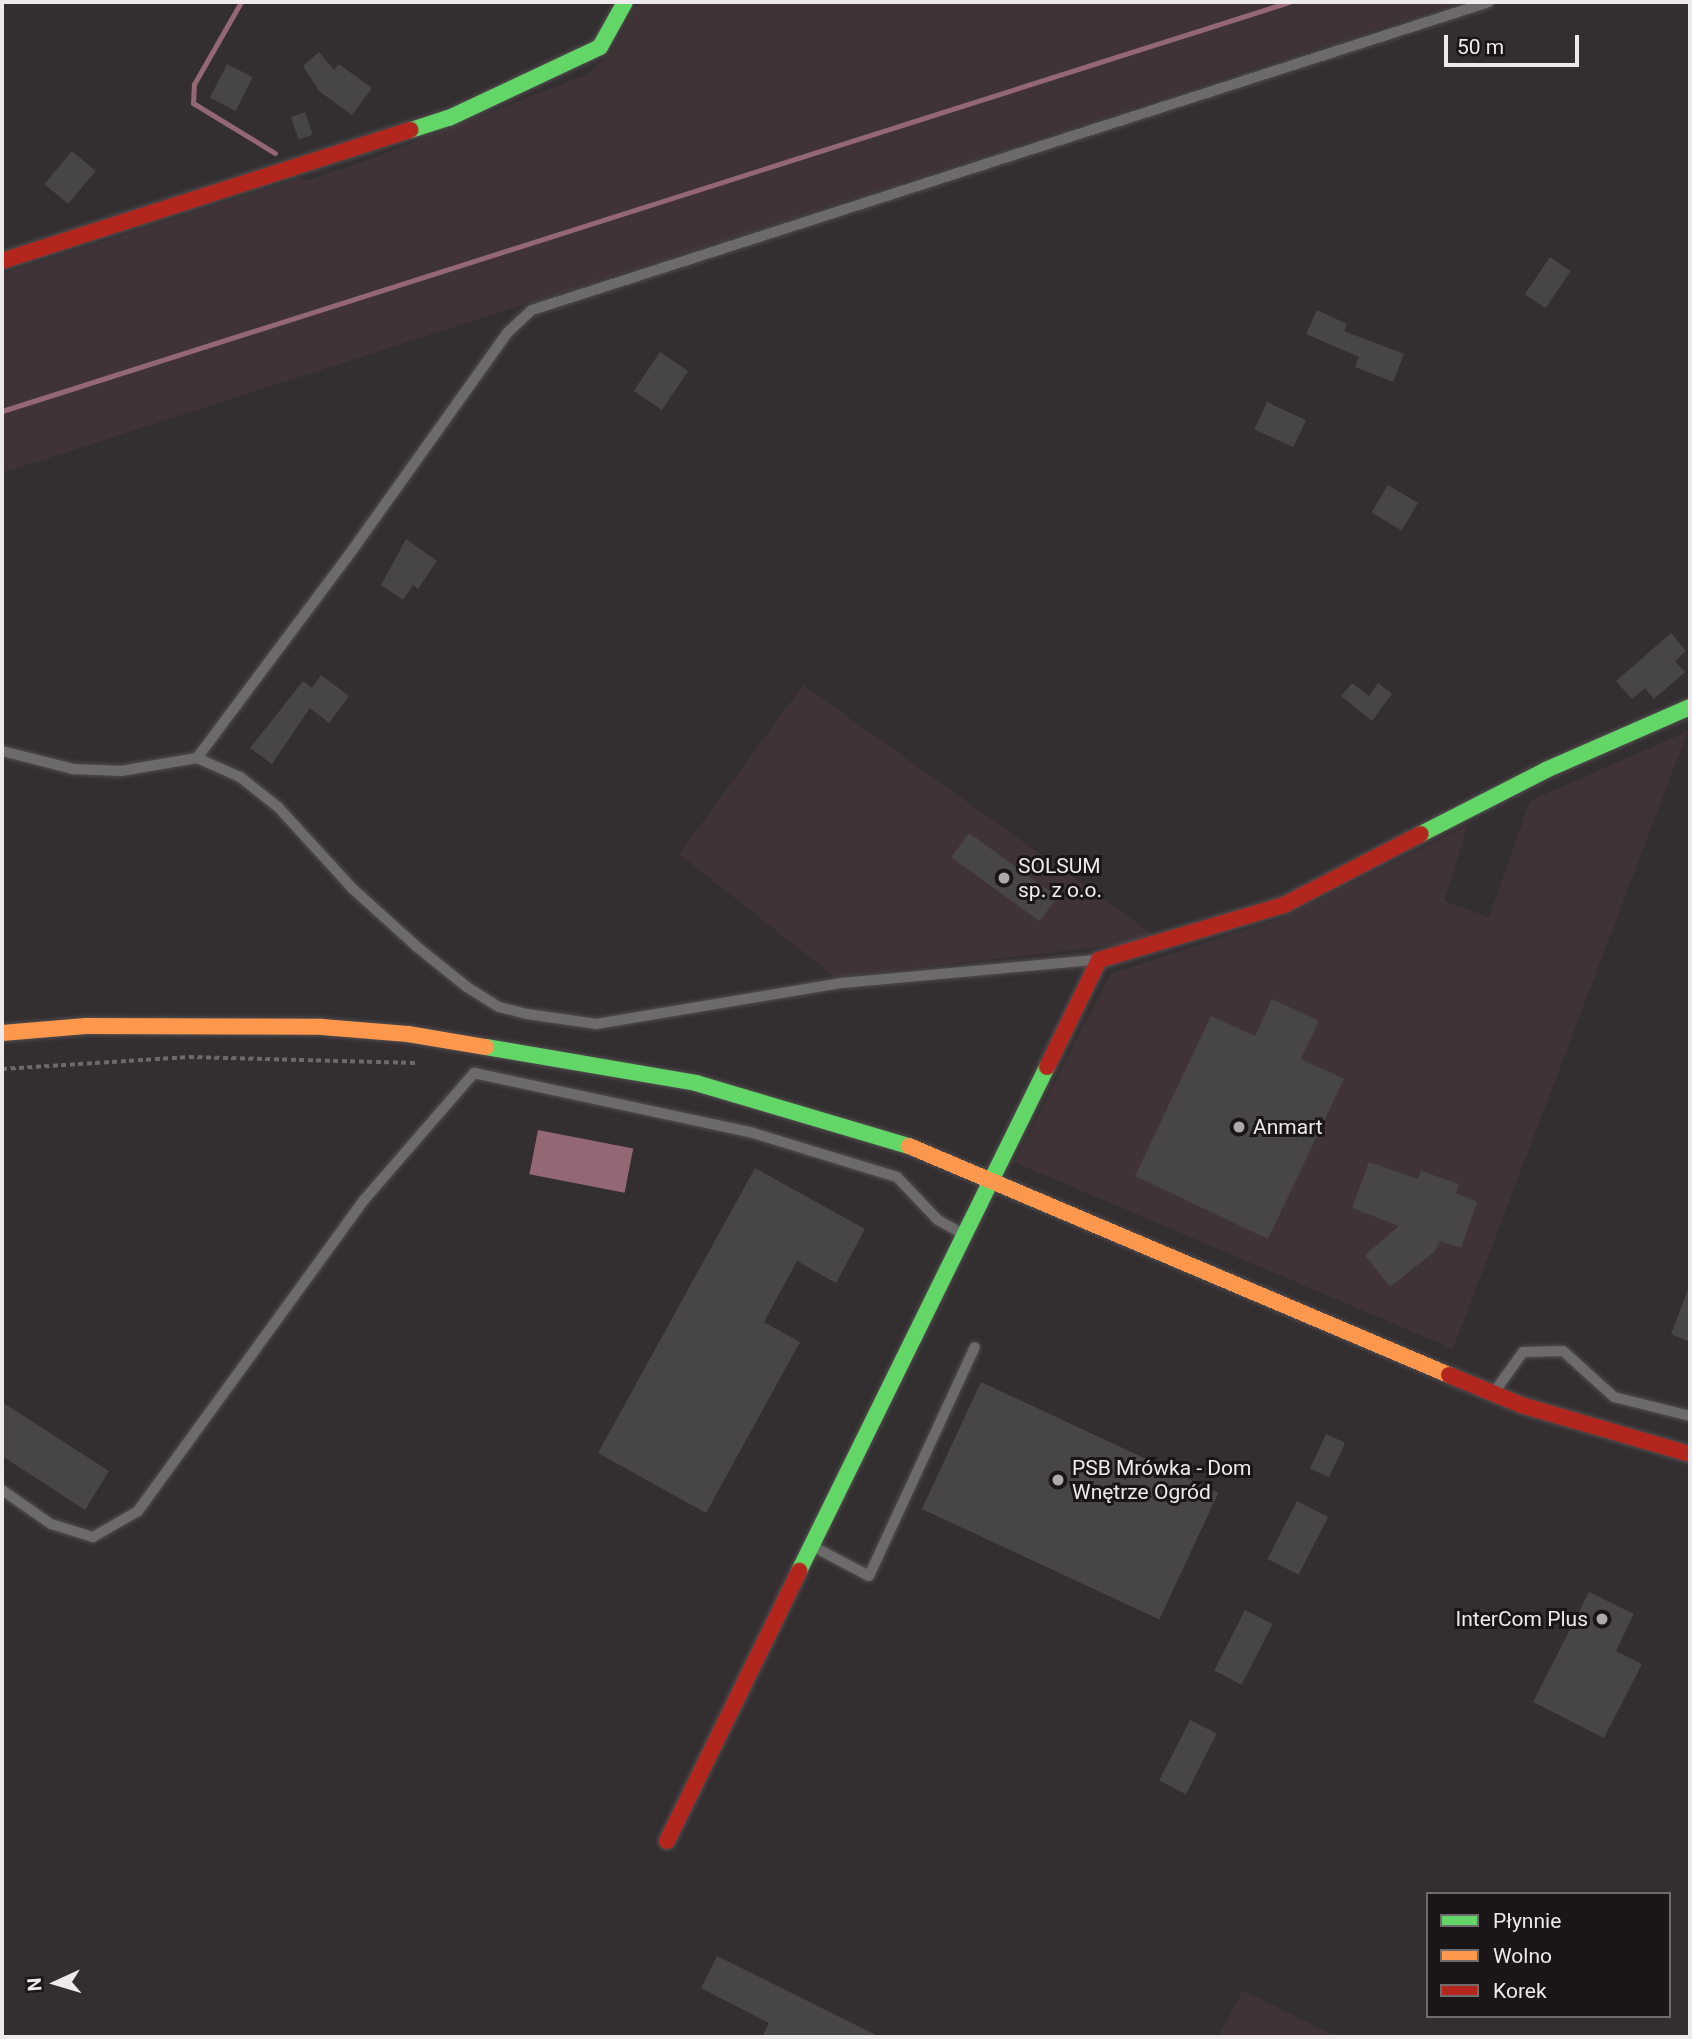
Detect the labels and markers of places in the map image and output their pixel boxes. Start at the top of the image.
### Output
place label: SOLSUM sp. z o.o. [1018,853,1102,903]
marker: SOLSUM sp. z o.o. [996,870,1012,886]
place label: Anmart [1253,1114,1323,1140]
marker: Anmart [1231,1119,1247,1135]
place label: PSB Mrówka - Dom Wnętrze Ogród [1072,1455,1251,1505]
marker: PSB Mrówka - Dom Wnętrze Ogród [1050,1472,1066,1488]
place label: InterCom Plus [1456,1606,1588,1632]
marker: InterCom Plus [1594,1611,1610,1627]

